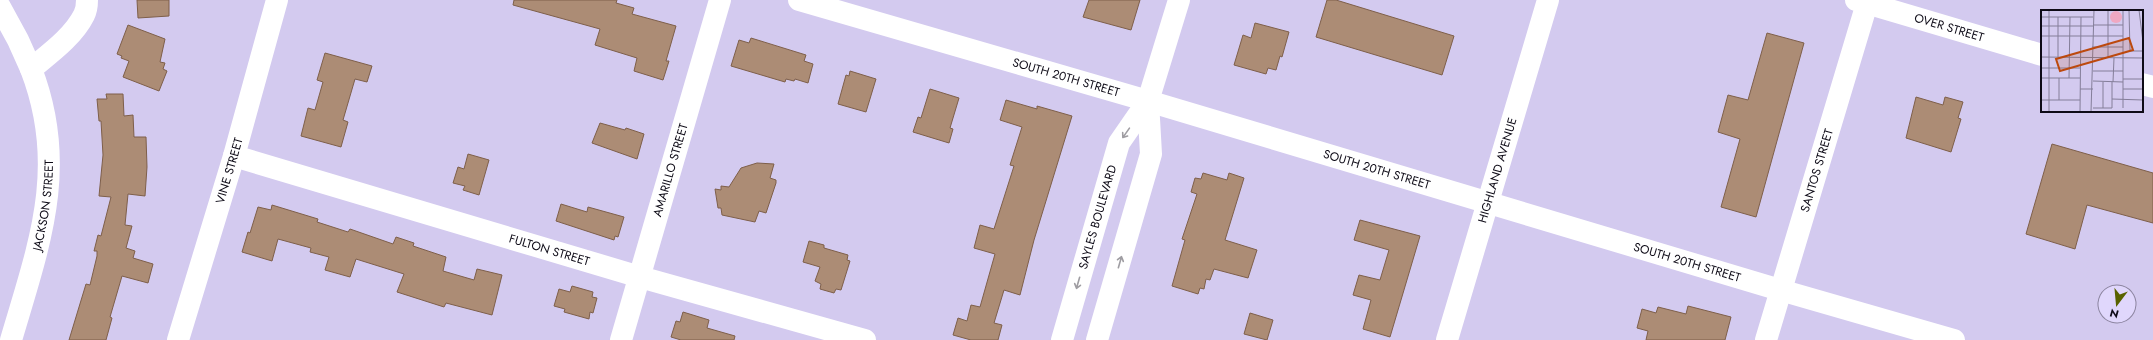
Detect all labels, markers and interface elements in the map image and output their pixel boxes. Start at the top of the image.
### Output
street label: OVER STREET [1912,9,1986,46]
inset map [2041,10,2143,112]
street label: SOUTH 20TH STREET [1010,53,1122,101]
street label: HIGHLAND AVENUE [1473,116,1522,225]
street label: AMARILLO STREET [648,121,693,219]
street label: SANTOS STREET [1796,126,1838,214]
one-way arrow [1122,127,1130,138]
street label: VINE STREET [211,135,248,206]
street label: SOUTH 20TH STREET [1321,145,1433,194]
street label: JACKSON STREET [28,159,58,255]
street label: SAYLES BOULEVARD [1074,163,1121,271]
street label: FULTON STREET [507,229,592,271]
street label: SOUTH 20TH STREET [1631,238,1743,287]
one-way arrow [1117,256,1124,269]
one-way arrow [1074,276,1081,289]
north arrow [2097,284,2137,324]
text: N [2108,305,2121,323]

